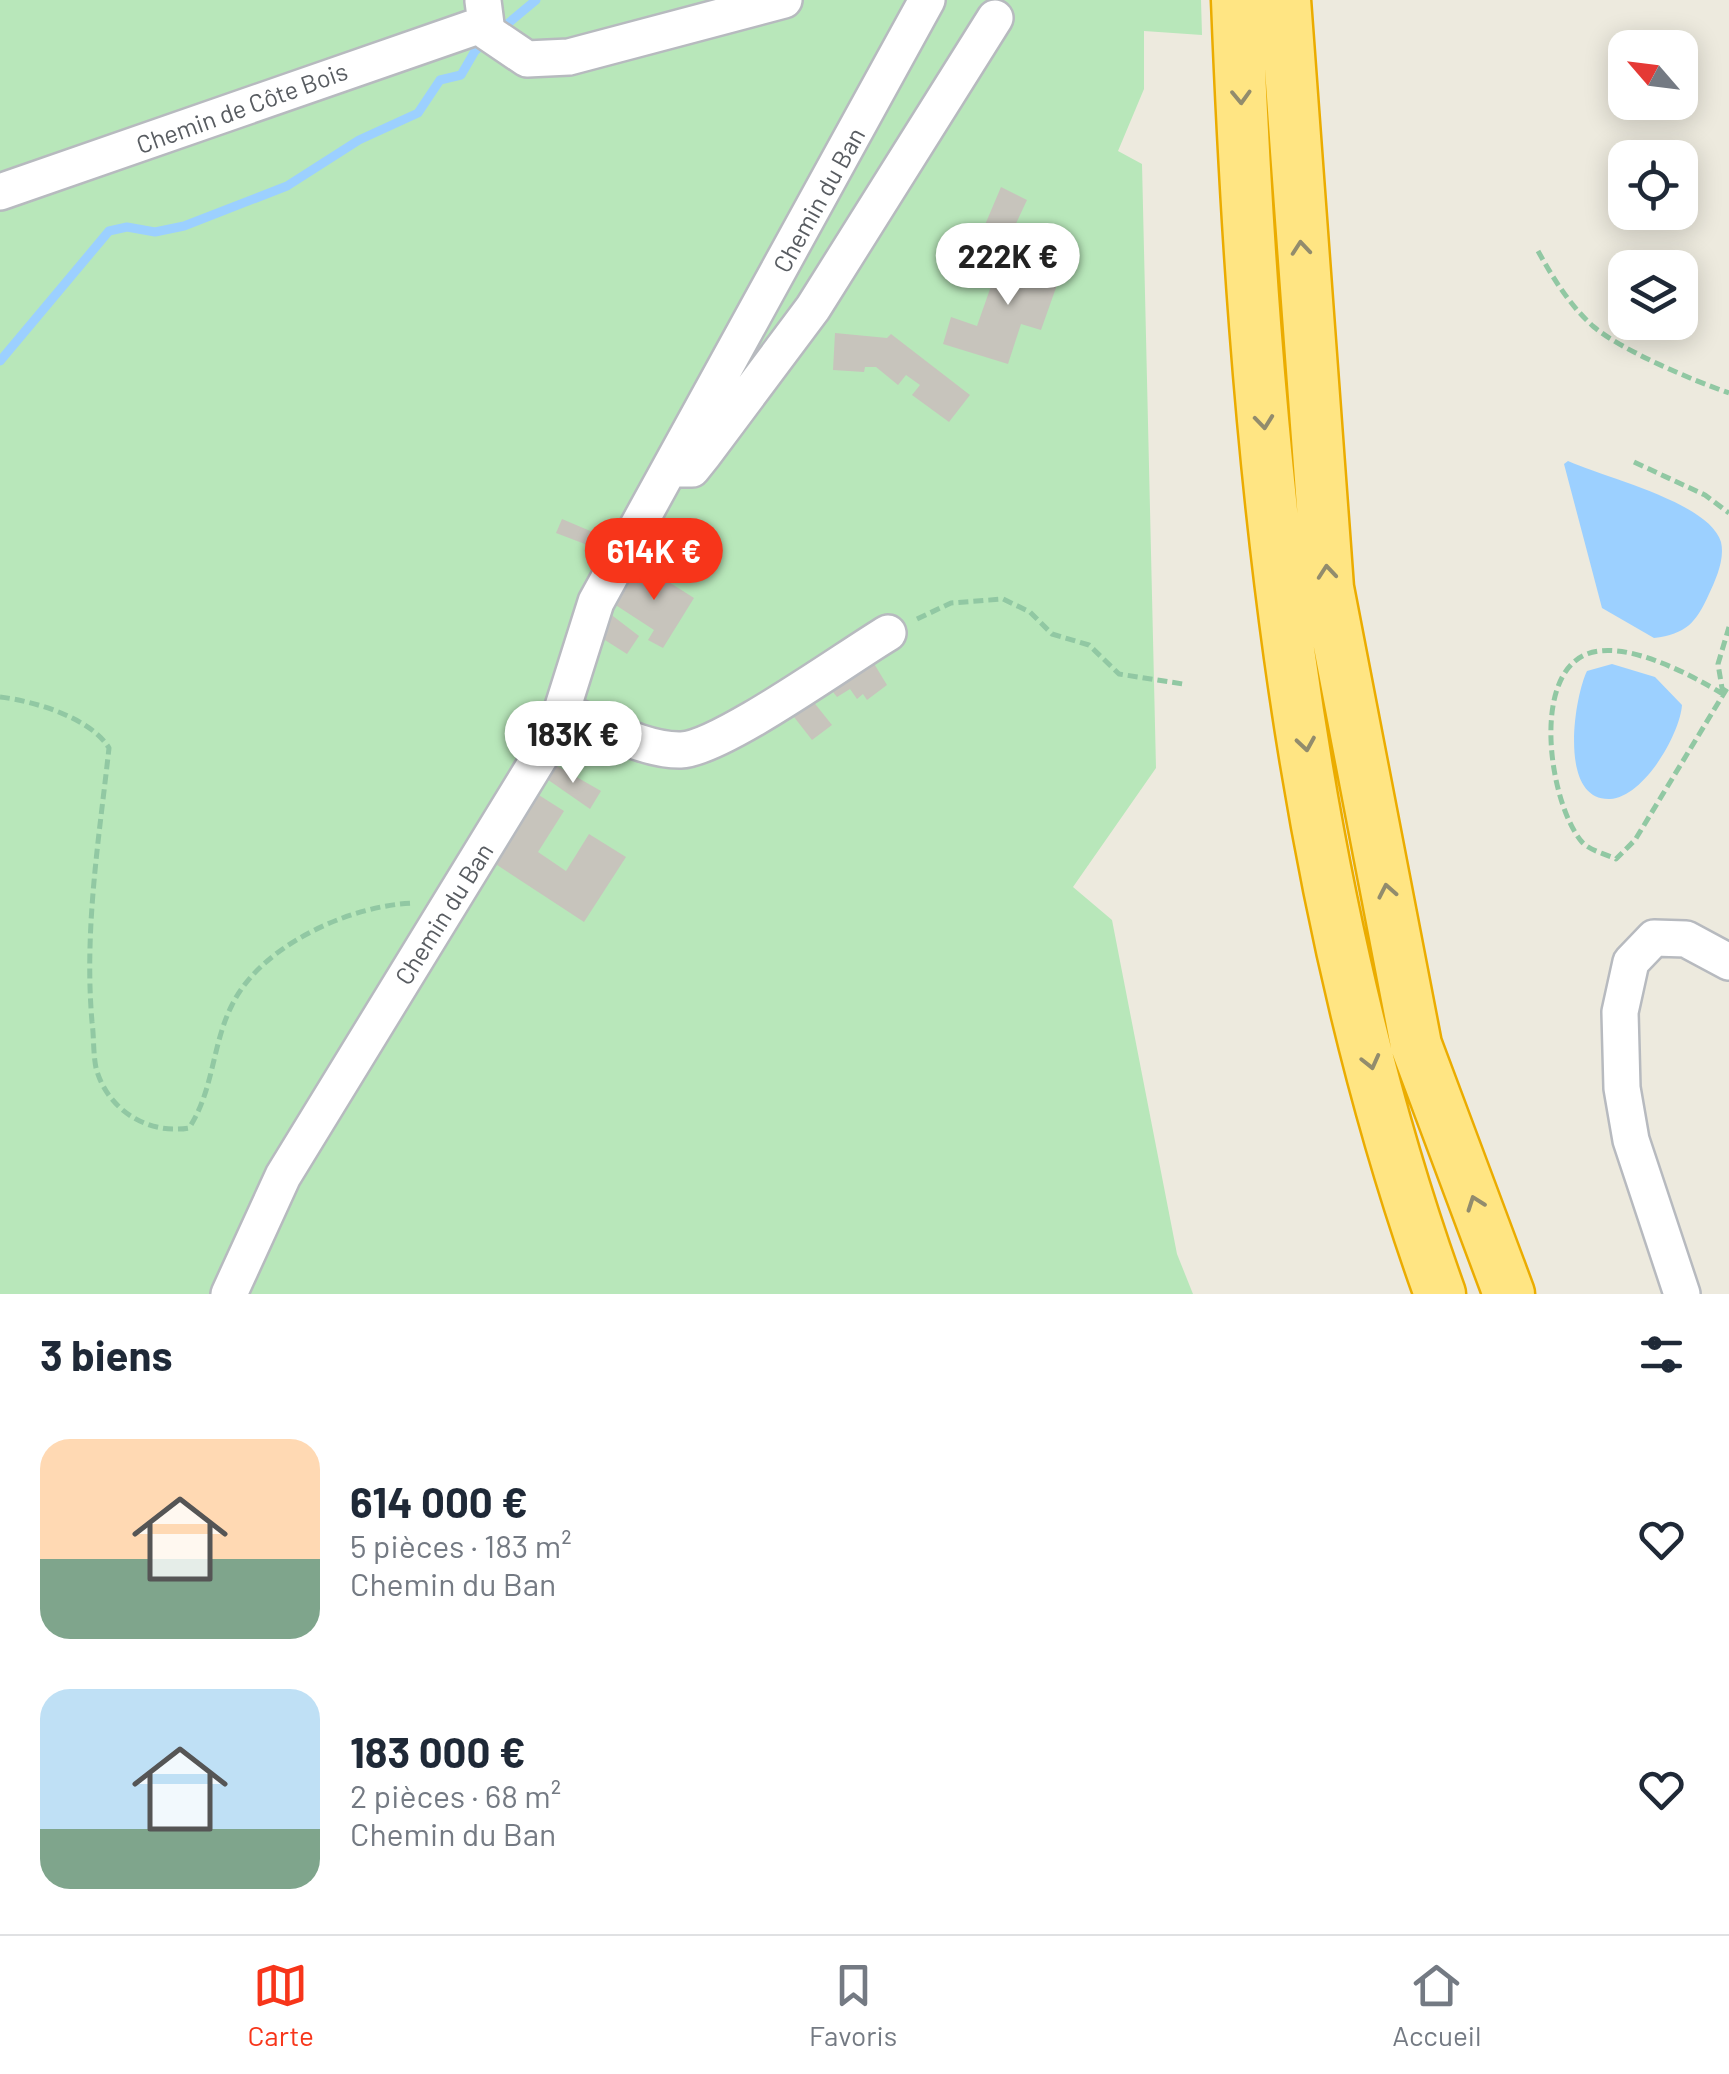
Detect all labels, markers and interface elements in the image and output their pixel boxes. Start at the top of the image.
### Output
north arrow [1608,30,1698,120]
map controls [1608,30,1698,340]
street label: Chemin de Côte Bois [132,55,351,159]
one-way arrow [1230,90,1251,106]
street label: Chemin du Ban [766,122,870,277]
button: locate [1608,140,1698,230]
pin: 222K € [927,223,1089,308]
text: 222K € [958,236,1058,274]
one-way arrow [1291,239,1313,255]
button: layers [1608,250,1698,340]
one-way arrow [1253,414,1274,430]
pin: 614K € [573,518,735,603]
text: 614K € [607,531,701,569]
one-way arrow [1317,563,1339,579]
pin: 183K € [492,701,654,786]
text: 183K € [527,714,619,752]
one-way arrow [1294,735,1315,752]
street label: Chemin du Ban [388,837,499,990]
one-way arrow [1377,883,1398,900]
one-way arrow [1359,1053,1380,1070]
one-way arrow [1466,1195,1487,1212]
icon: filters [1634,1327,1689,1382]
text: 3 biens [40,1329,173,1379]
text: 614 000 € [350,1476,528,1526]
icon: home [120,1479,240,1599]
icon: heart [1634,1512,1689,1567]
text: 5 pièces · 183 m² [350,1526,572,1564]
text: Chemin du Ban [350,1564,556,1602]
text: 183 000 € [350,1726,526,1776]
icon: home [120,1729,240,1849]
icon: heart [1634,1762,1689,1817]
text: 2 pièces · 68 m² [350,1776,561,1814]
text: Chemin du Ban [350,1814,556,1852]
tab: Carte [248,1958,314,2052]
tab: Favoris [809,1958,897,2052]
tab: Accueil [1392,1958,1481,2052]

